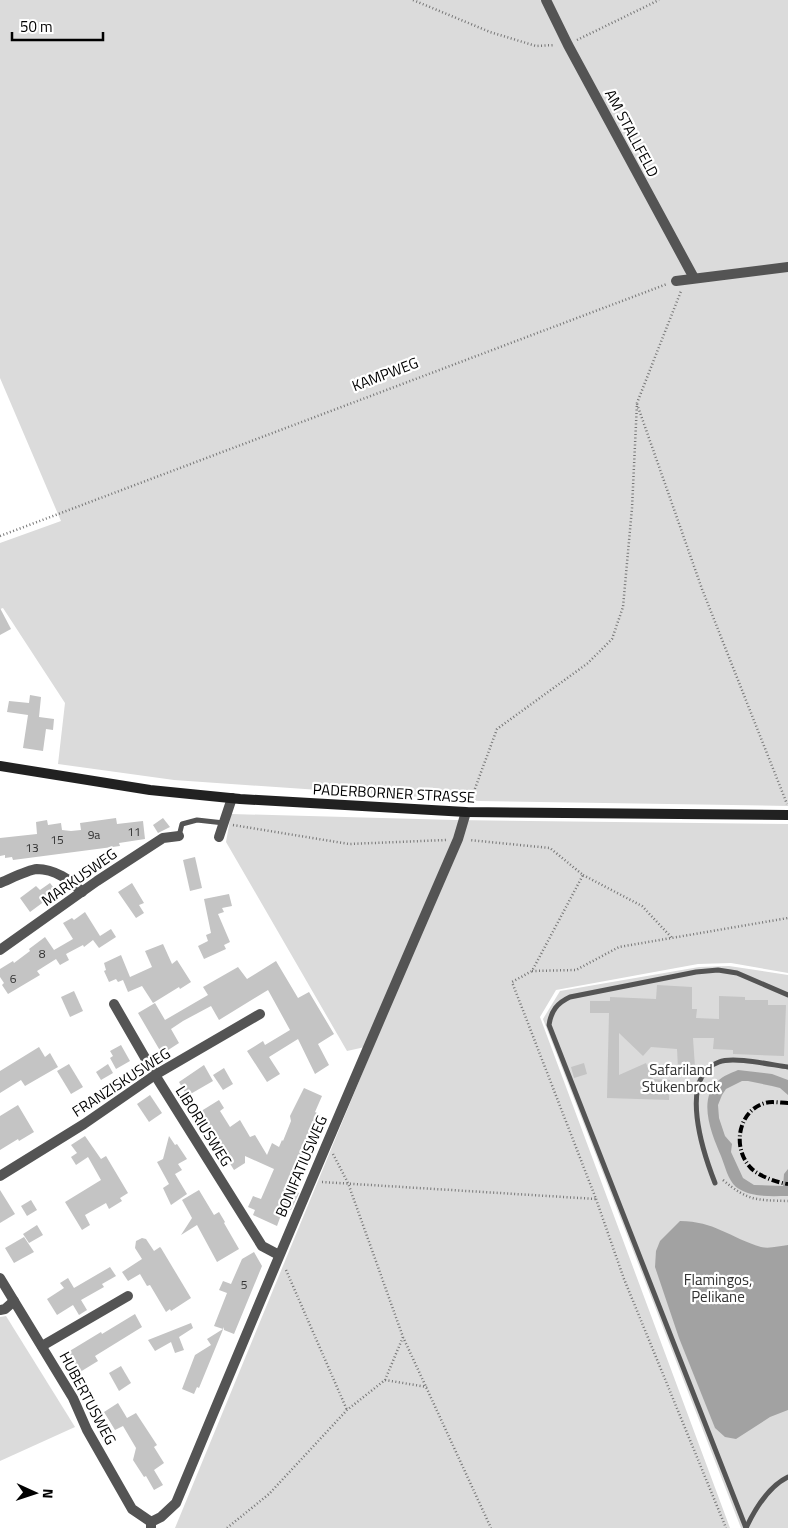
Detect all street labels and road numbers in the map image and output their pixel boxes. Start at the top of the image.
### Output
street label: AM STALLFELD [599,85,665,181]
street label: KAMPWEG [348,351,422,397]
street label: PADERBORNER STRASSE [312,777,476,809]
street label: MARKUSWEG [36,842,122,912]
street label: FRANZISKUSWEG [67,1042,175,1122]
street label: LIBORIUSWEG [170,1081,238,1171]
street label: BONIFATIUSWEG [269,1111,333,1221]
street label: HUBERTUSWEG [54,1347,122,1449]

